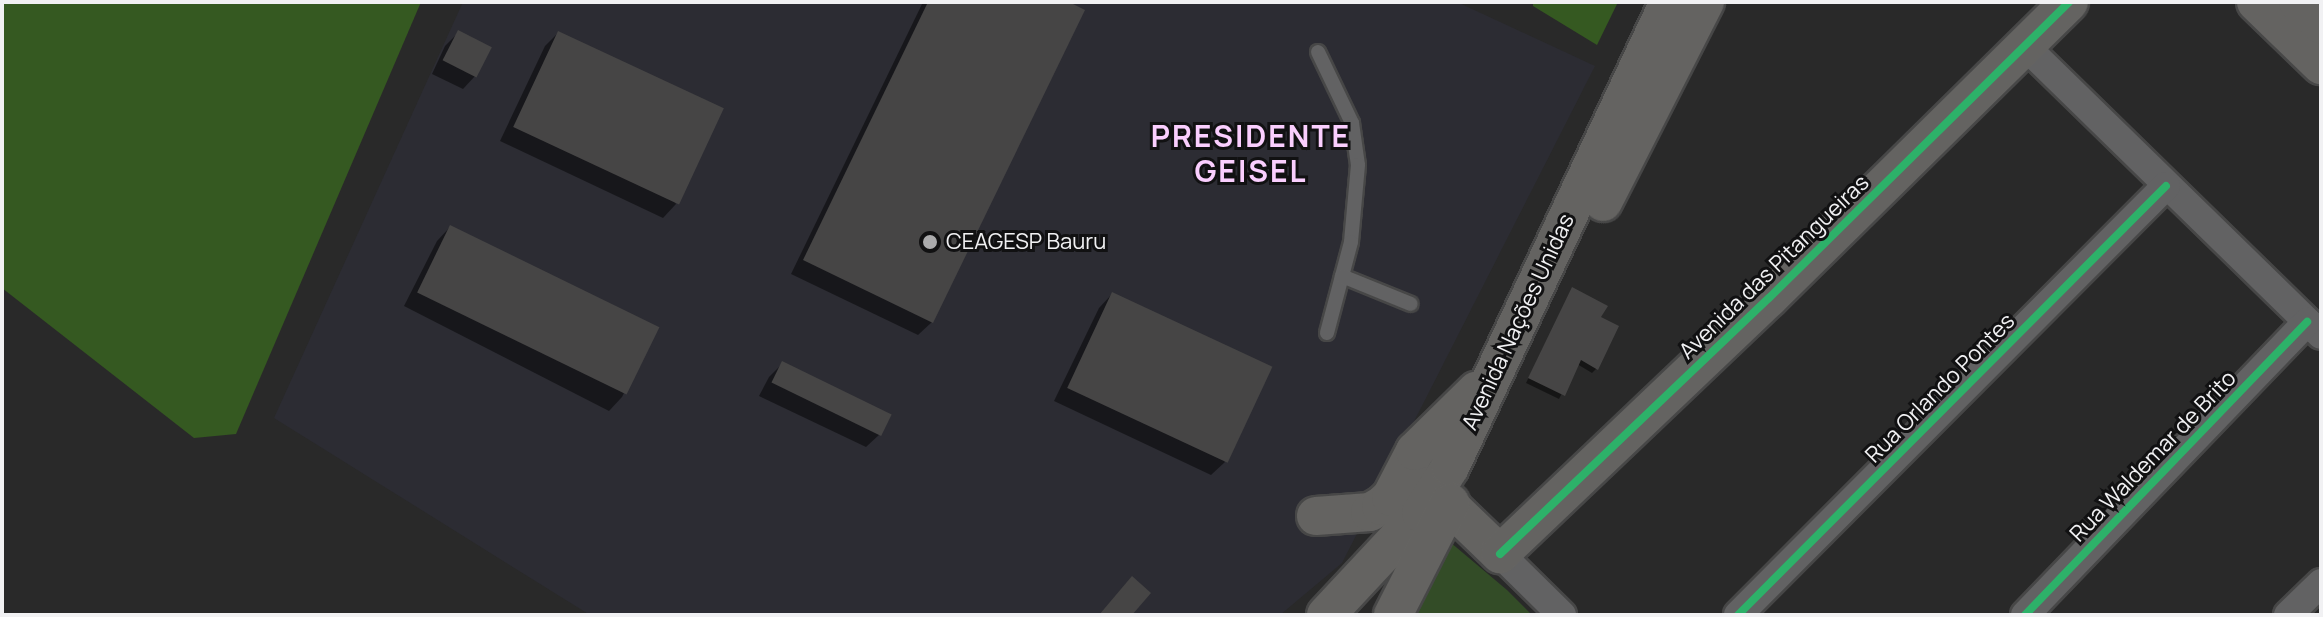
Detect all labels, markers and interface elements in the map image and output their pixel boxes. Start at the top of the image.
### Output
district label: PRESIDENTE GEISEL [1151,118,1351,188]
street label: Avenida das Pitangueiras [1674,170,1874,364]
street label: Avenida Nações Unidas [1456,210,1580,434]
place label: CEAGESP Bauru [946,229,1106,255]
marker: CEAGESP Bauru [921,233,939,251]
street label: Rua Orlando Pontes [1860,308,2020,468]
street label: Rua Waldemar de Brito [2064,365,2242,547]

